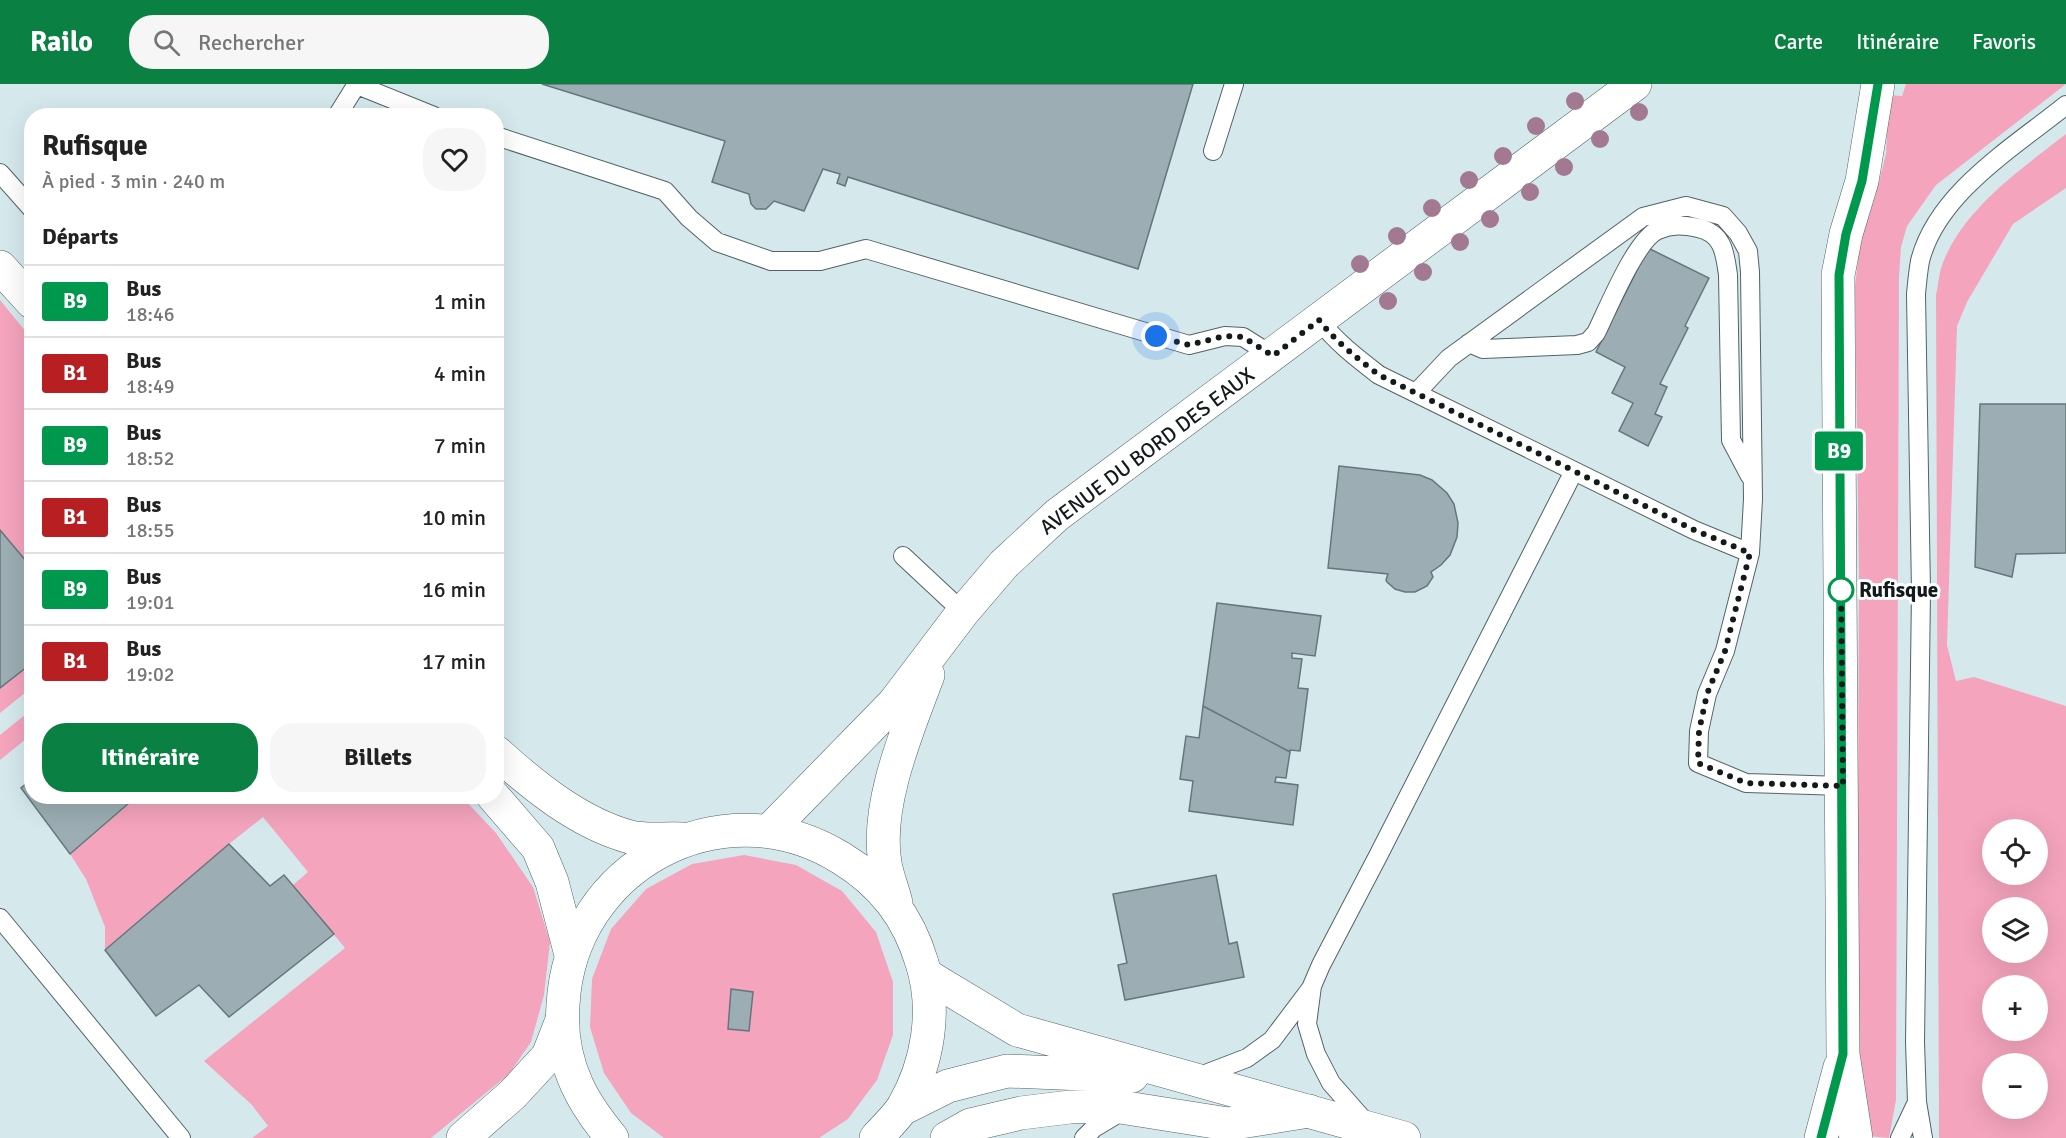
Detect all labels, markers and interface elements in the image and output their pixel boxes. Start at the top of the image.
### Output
search box [129,15,549,69]
text: Railo [30,25,93,59]
icon: search [150,26,183,59]
text: Rechercher [198,29,304,56]
text: Carte [1774,29,1823,55]
text: Itinéraire [1856,29,1939,55]
text: Favoris [1972,29,2036,55]
button: heart [423,128,486,191]
text: Rufisque [42,129,148,163]
text: À pied · 3 min · 240 m [42,169,225,194]
text: Départs [42,223,118,250]
text: Bus [126,275,161,302]
text: B9 [63,288,87,314]
text: 1 min [434,288,486,315]
text: 18:46 [126,302,175,327]
your location [1141,321,1171,351]
text: Bus [126,347,161,374]
text: B1 [63,360,87,386]
text: 4 min [434,360,486,387]
street label: AVENUE DU BORD DES EAUX [1034,362,1260,540]
text: 18:49 [126,374,175,399]
text: Bus [126,419,161,446]
text: B9 [63,432,87,458]
text: 7 min [434,432,486,459]
line badge: B9 [1812,432,1866,470]
text: B9 [1827,438,1851,464]
text: 18:52 [126,446,175,471]
text: Bus [126,491,161,518]
text: B1 [63,504,87,530]
text: 10 min [422,504,486,531]
text: 18:55 [126,518,175,543]
text: Bus [126,563,161,590]
text: B9 [63,576,87,602]
text: 16 min [422,576,486,603]
marker: Rufisque [1828,577,1854,603]
place label: Rufisque [1859,577,1938,603]
text: 19:01 [126,590,175,615]
text: Bus [126,635,161,662]
text: B1 [63,648,87,674]
text: 17 min [422,648,486,675]
text: 19:02 [126,662,175,687]
button: Itinéraire [42,723,258,792]
button: Billets [270,723,486,792]
map controls [1982,819,2048,1119]
button: locate [1982,819,2048,885]
button: layers [1982,897,2048,963]
button: + [1982,975,2048,1041]
button: − [1982,1053,2048,1119]

